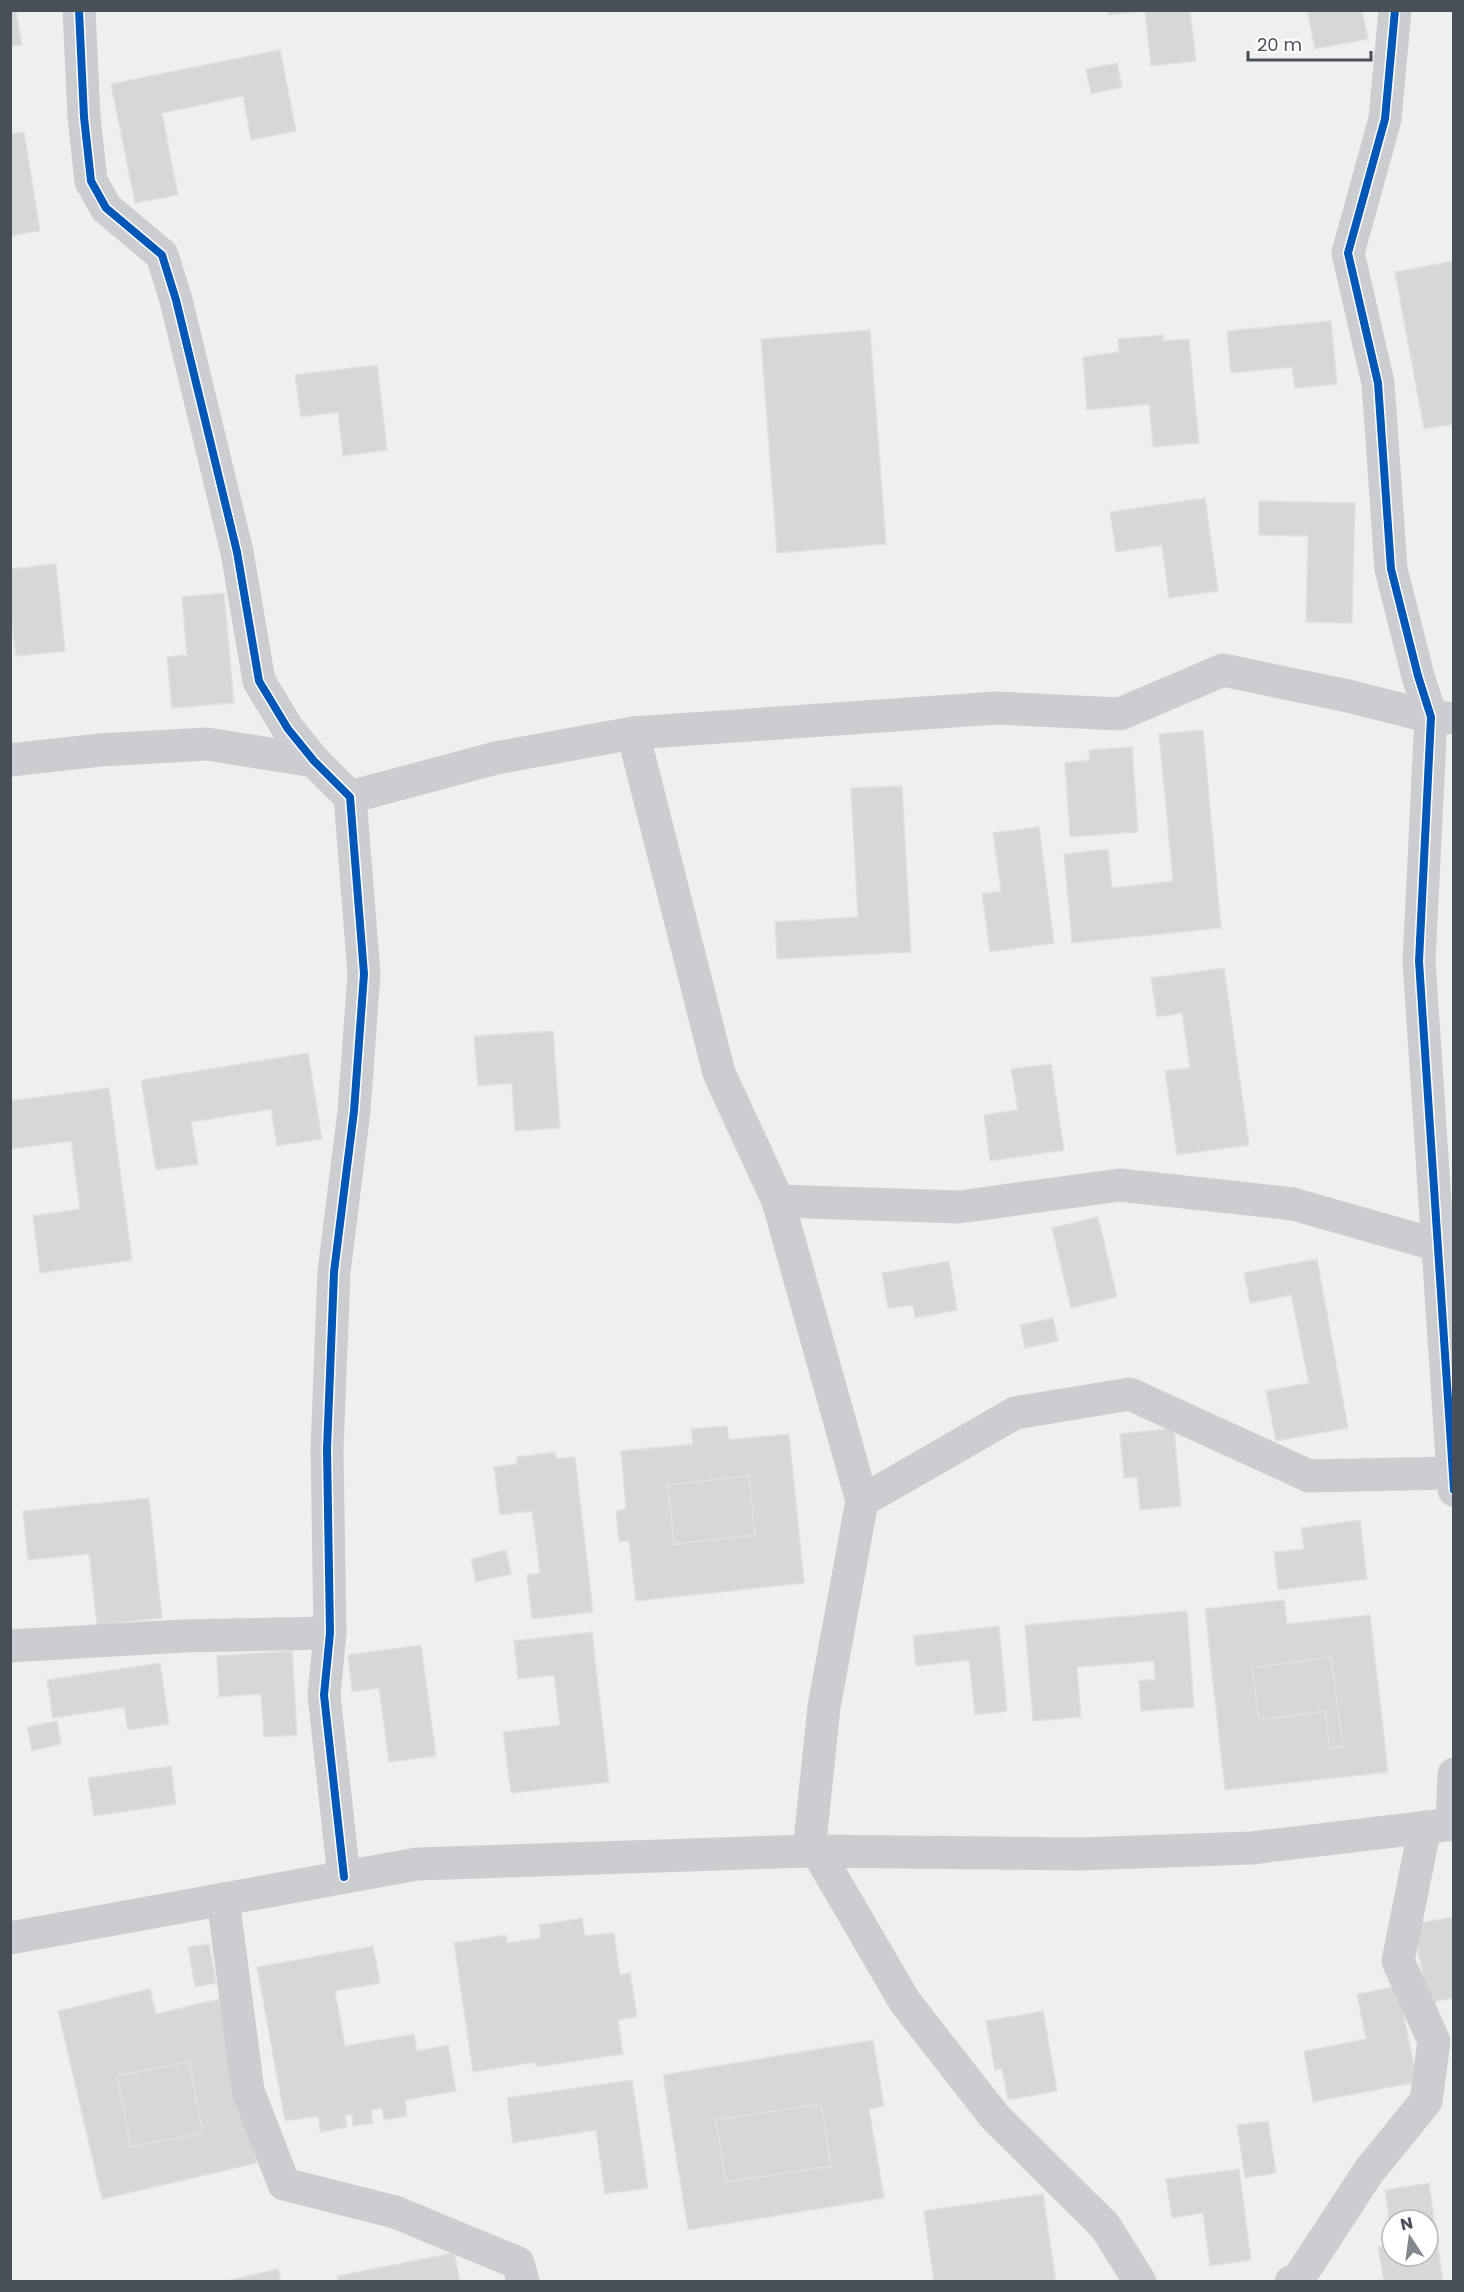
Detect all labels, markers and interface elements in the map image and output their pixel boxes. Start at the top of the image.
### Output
scale bar [1248,24,1371,62]
text: 20 m [1257,32,1302,57]
north arrow [1380,2208,1440,2268]
text: N [1398,2211,1415,2236]

